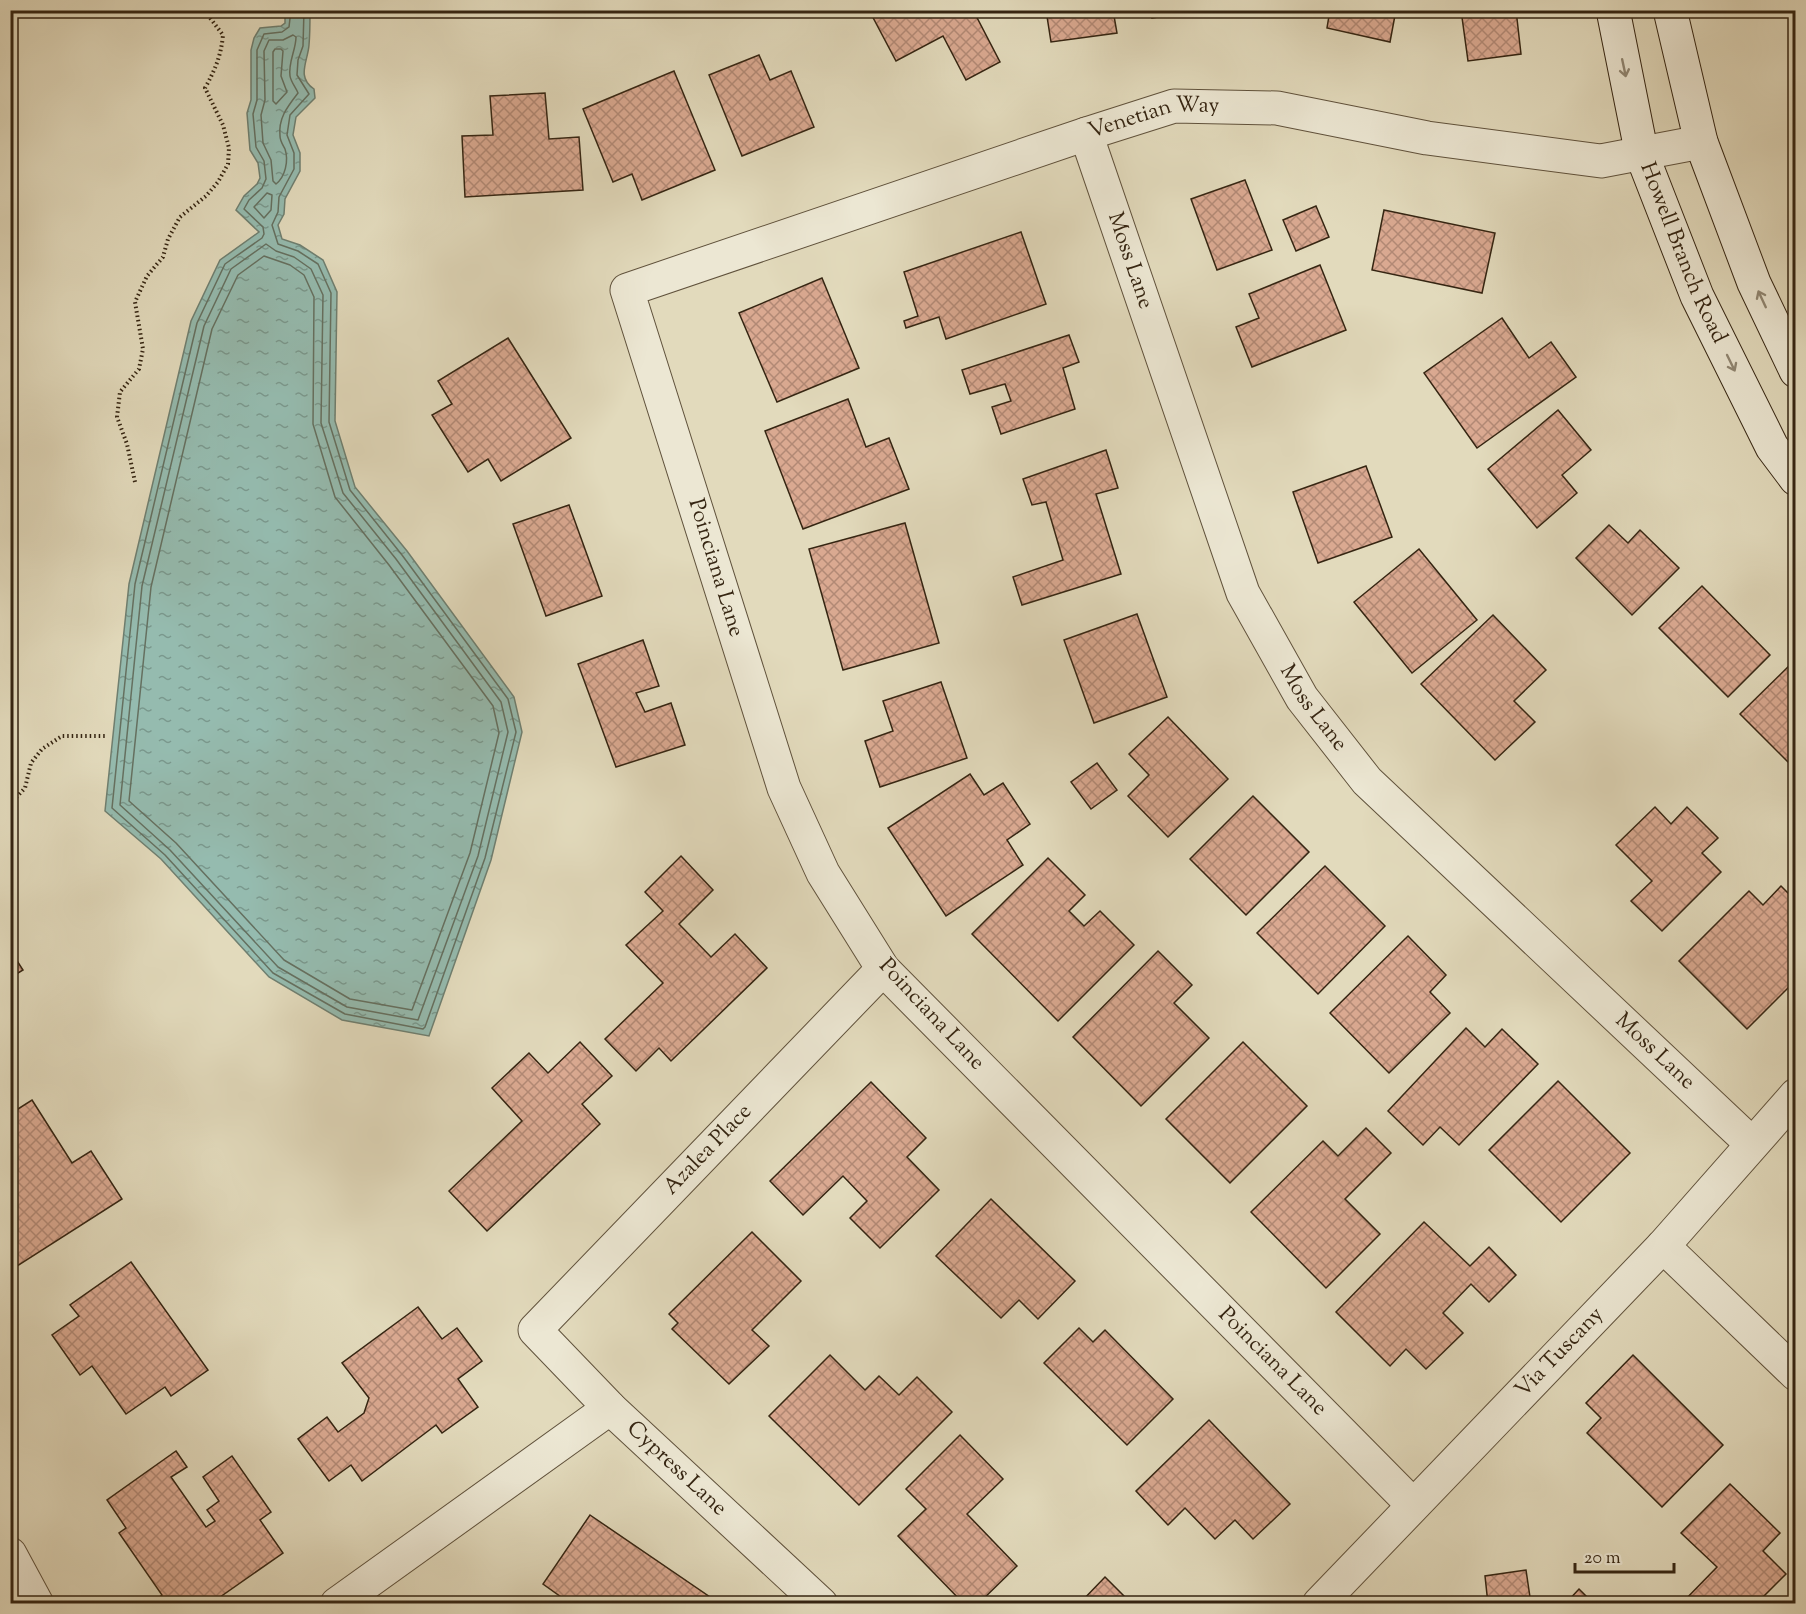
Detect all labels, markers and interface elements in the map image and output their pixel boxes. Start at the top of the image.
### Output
one-way arrow [1619,58,1631,77]
street label: Venetian Way [1084,90,1220,148]
street label: Howell Branch Road [1630,158,1734,349]
street label: Moss Lane [1098,208,1161,313]
one-way arrow [1755,290,1767,308]
one-way arrow [1725,353,1737,371]
street label: Poinciana Lane [679,495,751,641]
street label: Moss Lane [1271,659,1354,759]
street label: Poinciana Lane [870,952,992,1078]
street label: Moss Lane [1607,1006,1702,1098]
street label: Azalea Place [657,1097,760,1203]
street label: Poinciana Lane [1210,1300,1334,1424]
street label: Via Tuscany [1508,1300,1612,1406]
street label: Cypress Lane [618,1414,734,1524]
scale bar [1575,1536,1674,1574]
text: 20 m [1584,1546,1621,1572]

